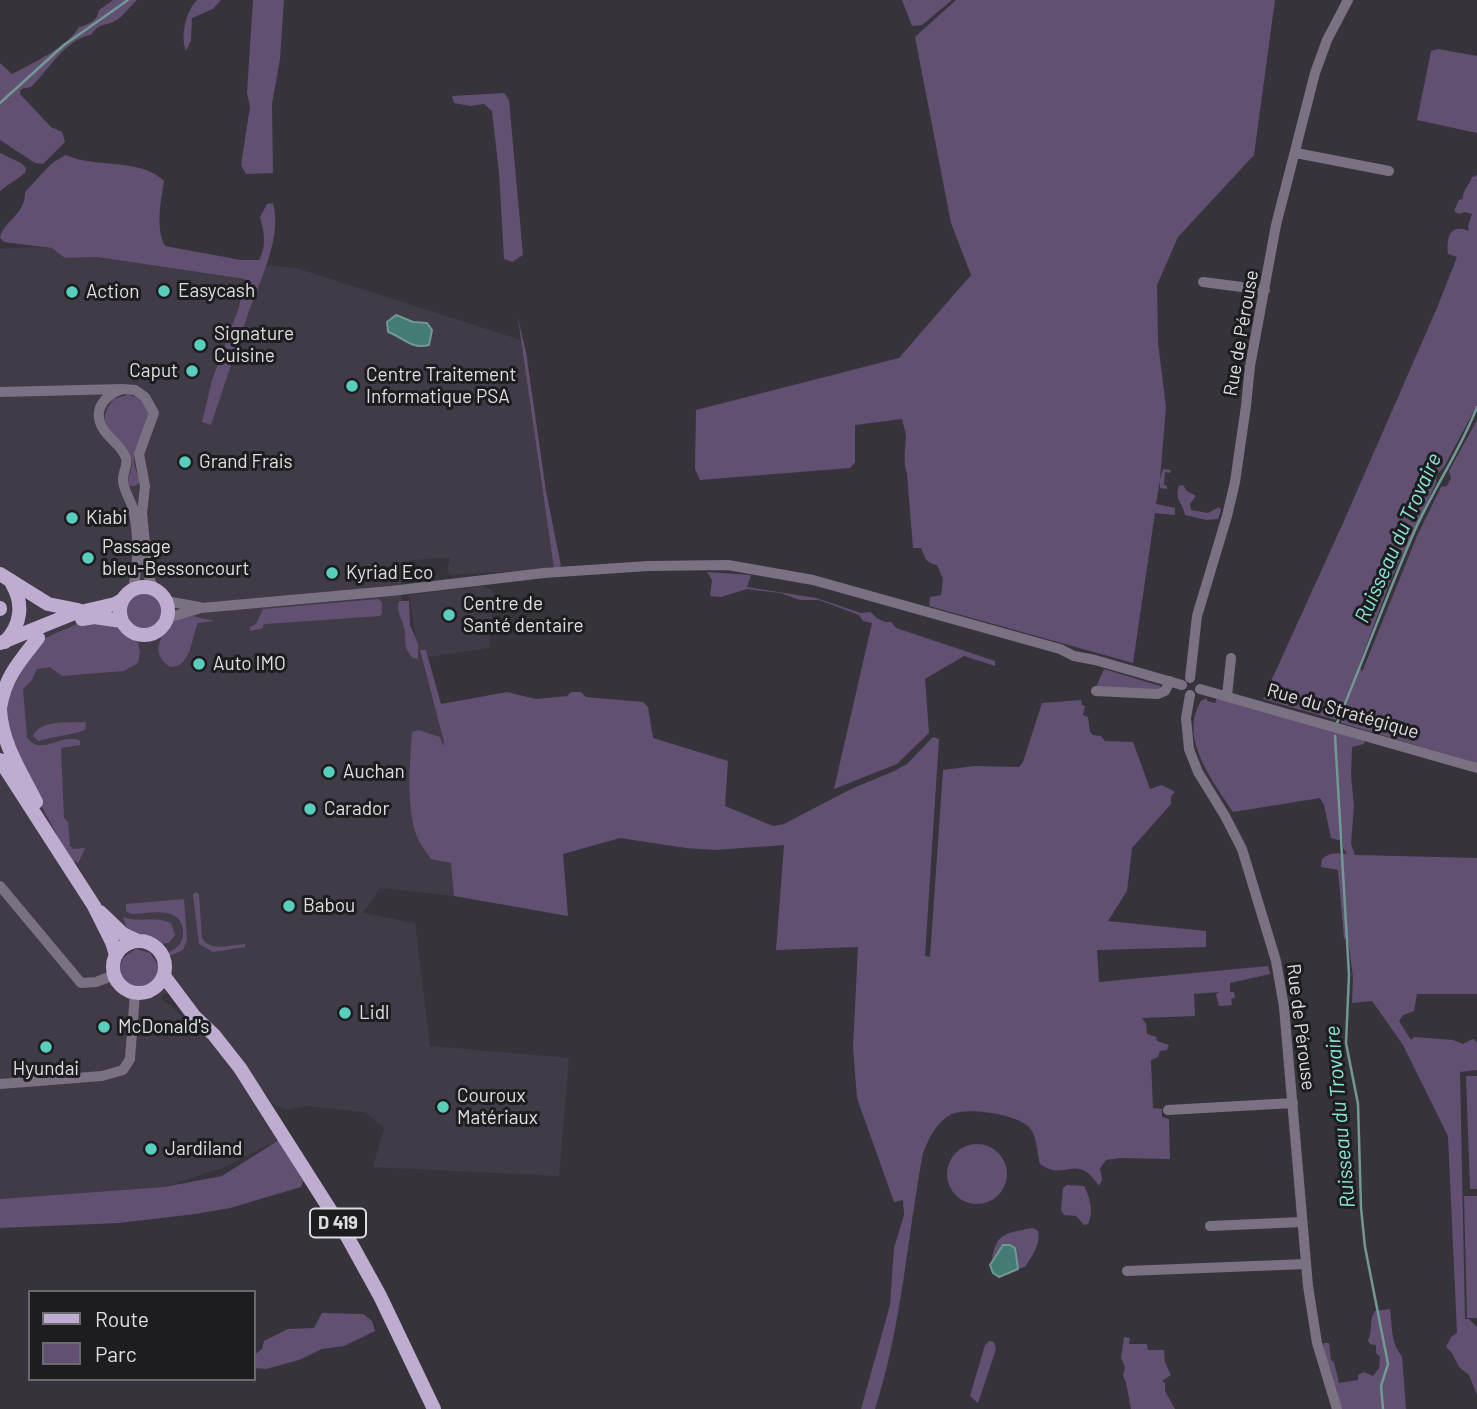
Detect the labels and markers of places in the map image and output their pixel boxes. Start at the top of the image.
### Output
place label: Easycash [178,280,255,302]
place label: Action [86,281,140,303]
marker: Easycash [156,283,172,299]
marker: Action [64,284,80,300]
place label: Signature Cuisine [214,323,294,367]
marker: Signature Cuisine [192,337,208,353]
place label: Caput [129,360,178,382]
marker: Caput [184,363,200,379]
place label: Centre Traitement Informatique PSA [366,364,516,408]
marker: Centre Traitement Informatique PSA [344,378,360,394]
place label: Grand Frais [199,451,293,473]
marker: Grand Frais [177,454,193,470]
place label: Kiabi [86,507,127,529]
marker: Kiabi [64,510,80,526]
place label: Passage bleu-Bessoncourt [102,536,249,580]
marker: Passage bleu-Bessoncourt [80,550,96,566]
place label: Kyriad Eco [346,562,433,584]
marker: Kyriad Eco [324,565,340,581]
place label: Centre de Santé dentaire [463,593,584,637]
marker: Centre de Santé dentaire [441,607,457,623]
place label: Auto IMO [213,653,286,675]
marker: Auto IMO [191,656,207,672]
place label: Auchan [343,761,405,783]
marker: Auchan [321,764,337,780]
place label: Carador [324,798,389,820]
marker: Carador [302,801,318,817]
place label: Babou [303,895,355,917]
marker: Babou [281,898,297,914]
place label: Lidl [359,1002,389,1024]
marker: Lidl [337,1005,353,1021]
place label: McDonald's [118,1016,209,1038]
marker: McDonald's [96,1019,112,1035]
marker: Hyundai [38,1039,54,1055]
place label: Hyundai [13,1058,79,1080]
place label: Couroux Matériaux [457,1085,538,1129]
marker: Couroux Matériaux [435,1099,451,1115]
place label: Jardiland [165,1138,242,1160]
marker: Jardiland [143,1141,159,1157]

